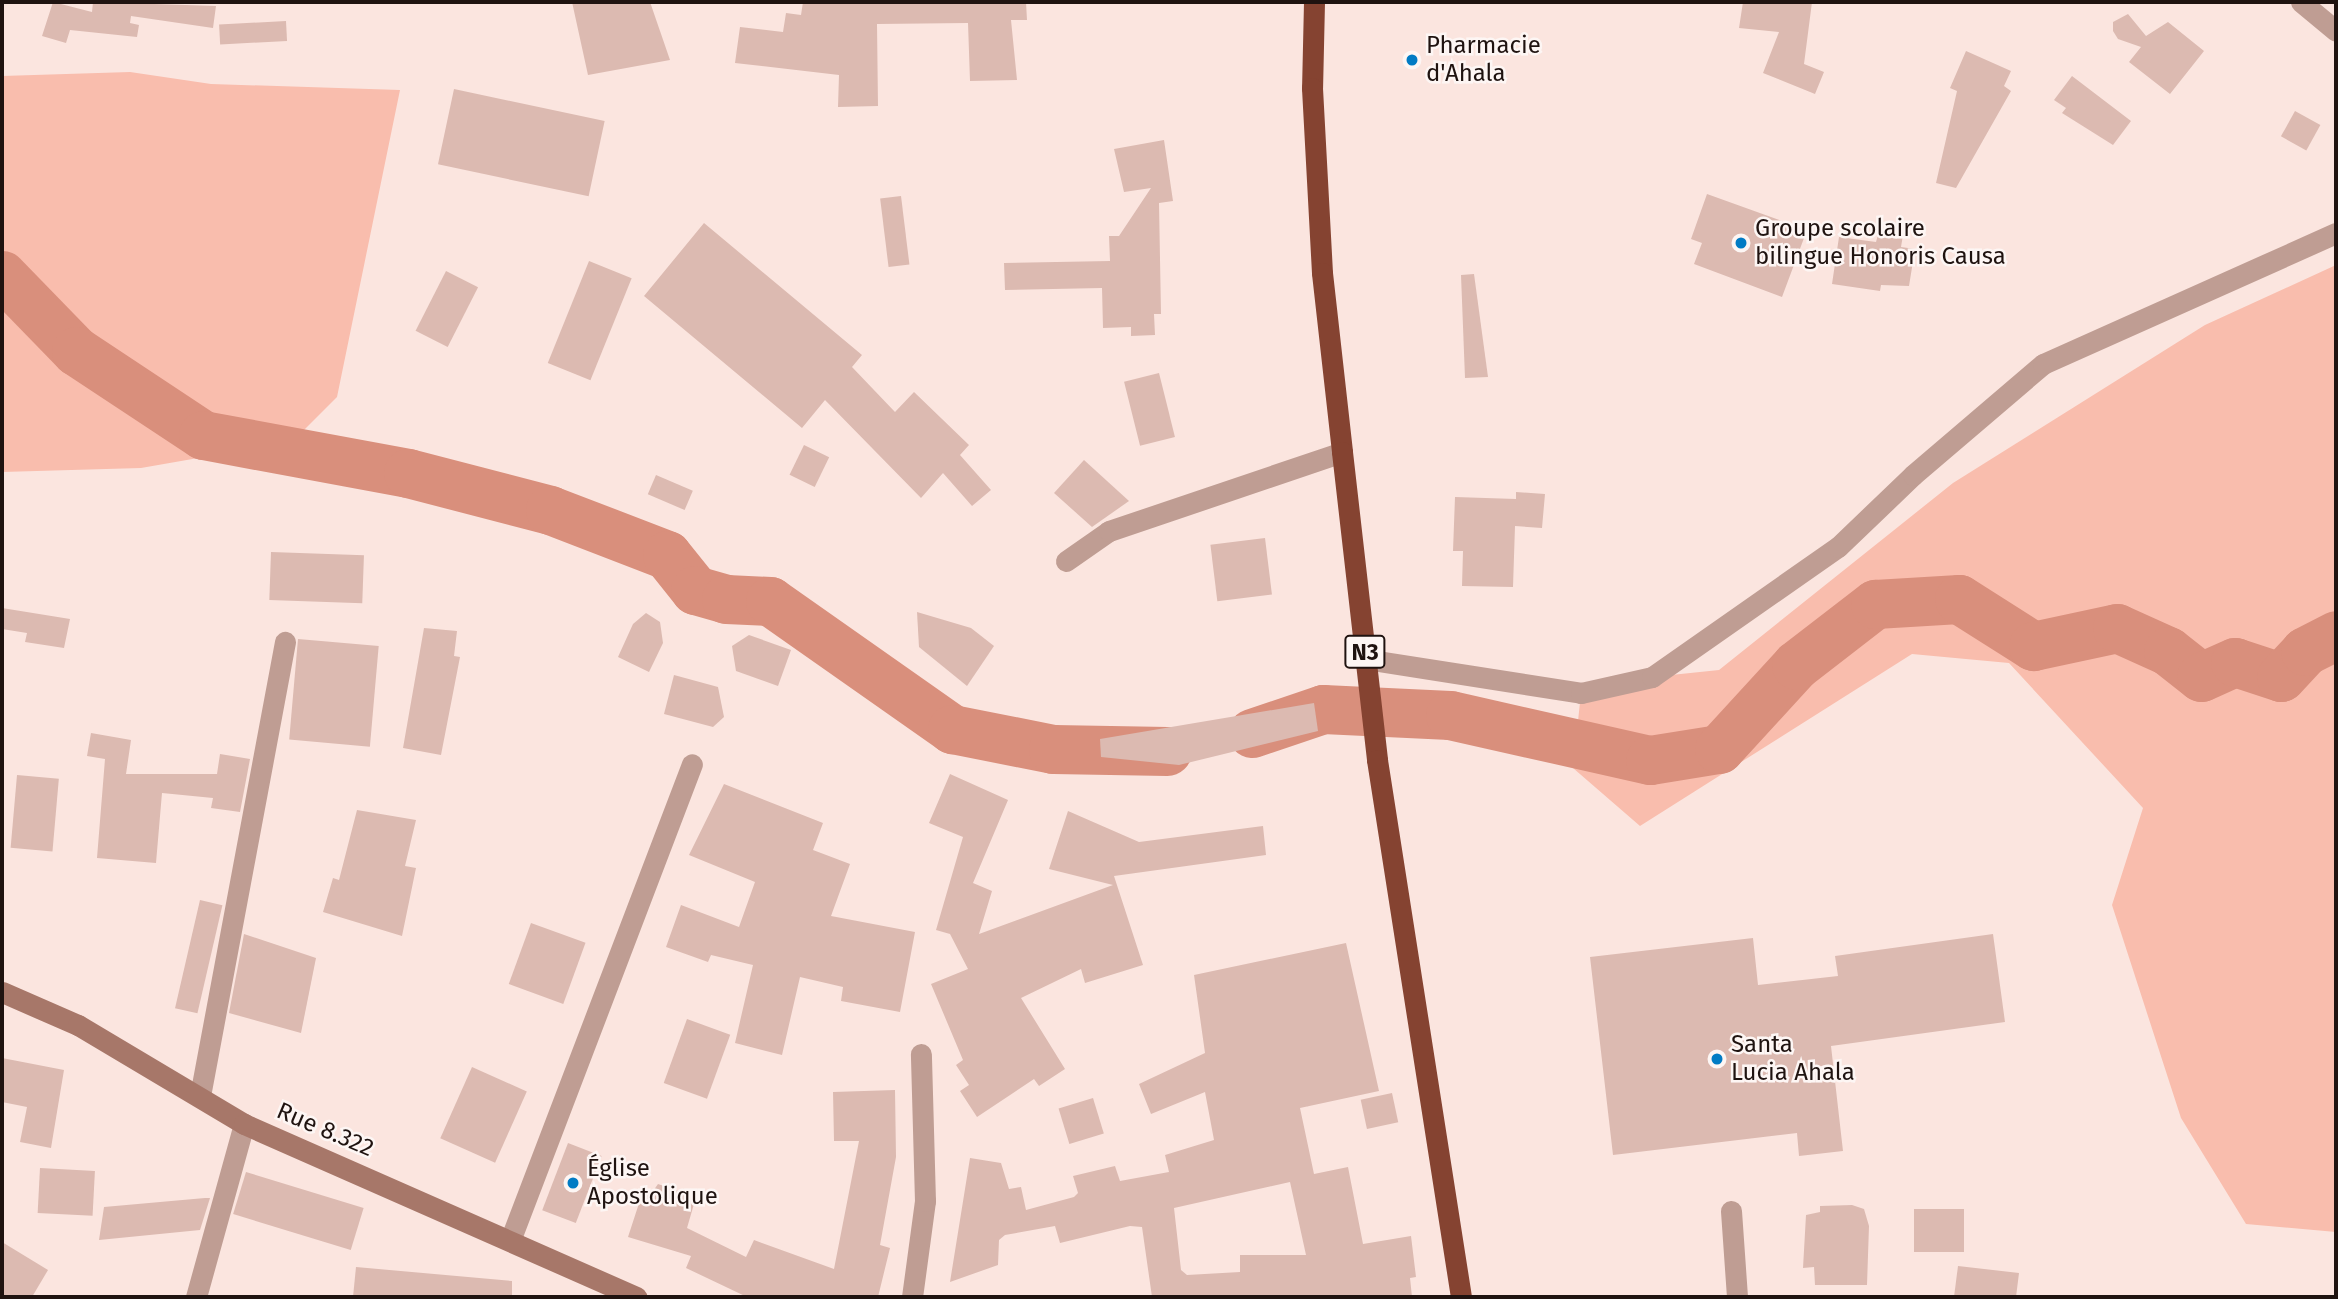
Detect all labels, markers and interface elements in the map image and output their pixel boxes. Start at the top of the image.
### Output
place label: Pharmacie d'Ahala [1426,32,1541,88]
marker: Pharmacie d'Ahala [1404,52,1420,68]
place label: Groupe scolaire bilingue Honoris Causa [1755,215,2006,271]
marker: Groupe scolaire bilingue Honoris Causa [1733,235,1749,251]
road number: N3 [1344,632,1386,672]
place label: Santa Lucia Ahala [1731,1031,1855,1087]
marker: Santa Lucia Ahala [1709,1051,1725,1067]
street label: Rue 8.322 [272,1097,378,1163]
place label: Église Apostolique [587,1155,718,1211]
marker: Église Apostolique [565,1175,581,1191]

